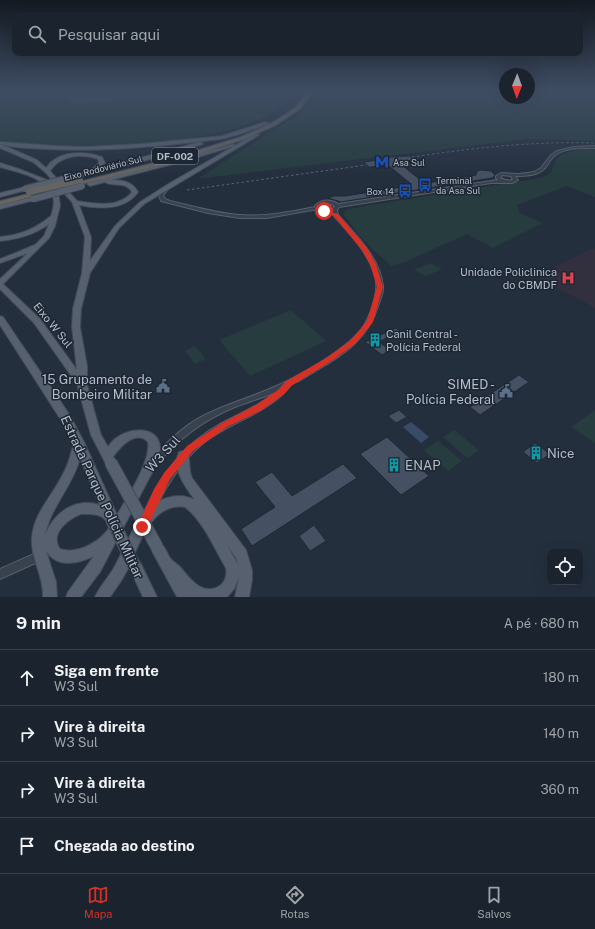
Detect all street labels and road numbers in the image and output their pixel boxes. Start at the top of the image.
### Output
road number: DF-002 [152,148,198,164]
street label: Eixo Rodoviário Sul [63,153,143,183]
street label: Eixo W Sul [31,300,75,350]
street label: Estrada Parque Polícia Militar [58,413,146,581]
street label: W3 Sul [143,433,183,475]

